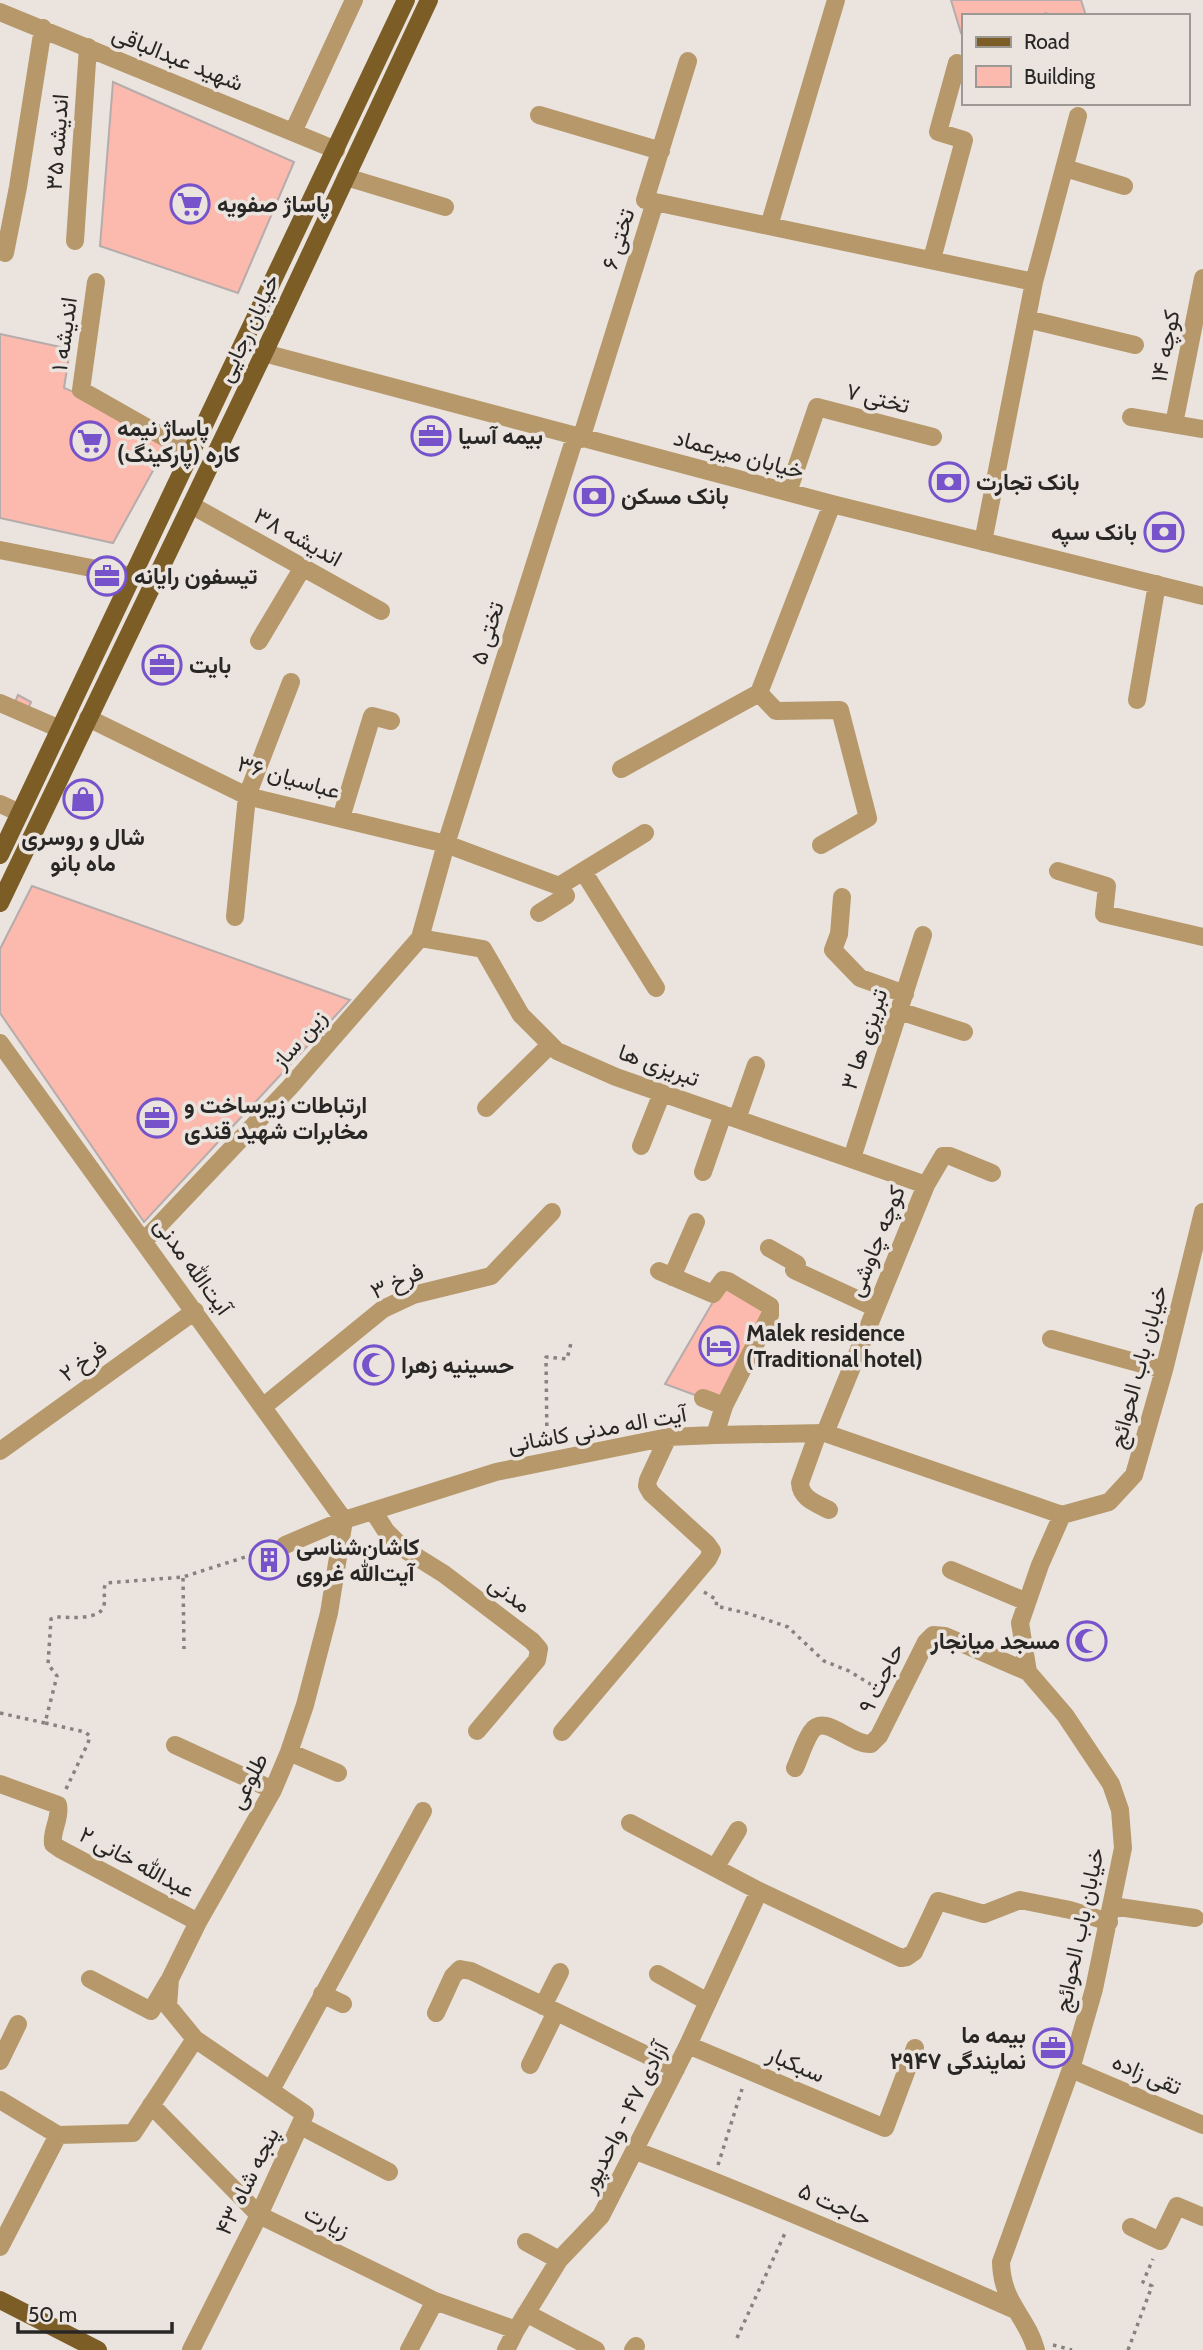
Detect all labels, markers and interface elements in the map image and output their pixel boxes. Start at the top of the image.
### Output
legend [962,14,1189,105]
street label: شهید عبدالباقی [108,19,248,98]
text: Road [1024,29,1070,54]
text: Building [1024,64,1096,89]
street label: اندیشه ۳۵ [40,93,74,191]
supermarket icon: پاساژ صفویه [169,183,211,225]
place label: پاساژ صفویه [217,190,330,220]
street label: تختی ۶ [596,205,640,273]
street label: خیابان رجایی [211,269,286,387]
street label: اندیشه ۱ [45,295,83,373]
street label: کوچه ۱۴ [1144,308,1188,385]
street label: تختی ۷ [843,377,913,419]
place label: پاساژ نیمه کاره (پارکینگ) [117,414,240,470]
office icon: بیمه آسیا [410,415,452,457]
supermarket icon: پاساژ نیمه کاره (پارکینگ) [69,420,111,462]
place label: بیمه آسیا [458,422,543,450]
street label: خیابان میرعماد [670,423,807,486]
bank icon: بانک تجارت [928,461,970,503]
place label: بانک تجارت [976,468,1080,497]
bank icon: بانک مسکن [573,475,615,517]
place label: بانک مسکن [621,482,729,510]
street label: اندیشه ۳۸ [249,501,347,573]
bank icon: بانک سپه [1143,511,1185,553]
place label: بانک سپه [1051,518,1137,548]
office icon: تیسفون رایانه [86,555,128,597]
place label: تیسفون رایانه [134,562,258,591]
street label: تختی ۵ [464,598,510,668]
office icon: بایت [141,644,183,686]
place label: بایت [189,651,231,679]
street label: عباسیان ۳۶ [234,749,344,805]
shop icon: شال و روسری ماه بانو [62,778,104,820]
place label: شال و روسری ماه بانو [21,823,145,878]
street label: تبریزی ها ۳ [835,985,894,1093]
street label: زین ساز [265,1004,333,1076]
street label: تبریزی ها [614,1037,703,1093]
place label: ارتباطات زیرساخت و مخابرات شهید قندی [184,1091,368,1146]
office icon: ارتباطات زیرساخت و مخابرات شهید قندی [136,1097,178,1139]
street label: کوچه چاوشی [841,1181,913,1302]
street label: آیت‌الله مدنی [148,1212,239,1322]
street label: فرخ ۳ [366,1257,429,1307]
street label: خیابان باب الحوائج [1103,1282,1175,1452]
place label: Malek residence (Traditional hotel) [746,1319,923,1373]
hotel icon: Malek residence (Traditional hotel) [698,1325,740,1367]
street label: فرخ ۲ [54,1334,113,1389]
mosque icon: حسینیه زهرا [353,1344,395,1386]
place label: حسینیه زهرا [401,1351,514,1380]
street label: آیت اله مدنی کاشانی [505,1399,690,1459]
place label: کاشان‌شناسی آیت‌الله غروی [296,1533,419,1588]
building icon: کاشان‌شناسی آیت‌الله غروی [248,1539,290,1581]
street label: مدنی [483,1569,537,1619]
mosque icon: مسجد میانجار [1066,1620,1108,1662]
place label: مسجد میانجار [930,1627,1060,1656]
street label: حاجت ۹ [852,1638,910,1718]
street label: طلوعی [222,1748,275,1814]
street label: عبدالله خانی ۲ [75,1820,199,1904]
street label: خیابان باب الحوائج [1048,1845,1112,2015]
place label: بیمه ما نمایندگی ۲۹۴۷ [890,2021,1026,2075]
office icon: بیمه ما نمایندگی ۲۹۴۷ [1032,2027,1074,2069]
street label: آزادی ۴۷ - واحدپور [573,2035,677,2199]
street label: سبکبار [762,2039,829,2089]
street label: تقی زاده [1108,2047,1186,2102]
street label: پنجه شاه ۴۳ [209,2123,287,2240]
street label: حاجت ۵ [794,2176,876,2232]
street label: زیارت [299,2198,354,2245]
scale bar [18,2290,172,2334]
text: 50 m [28,2302,77,2327]

